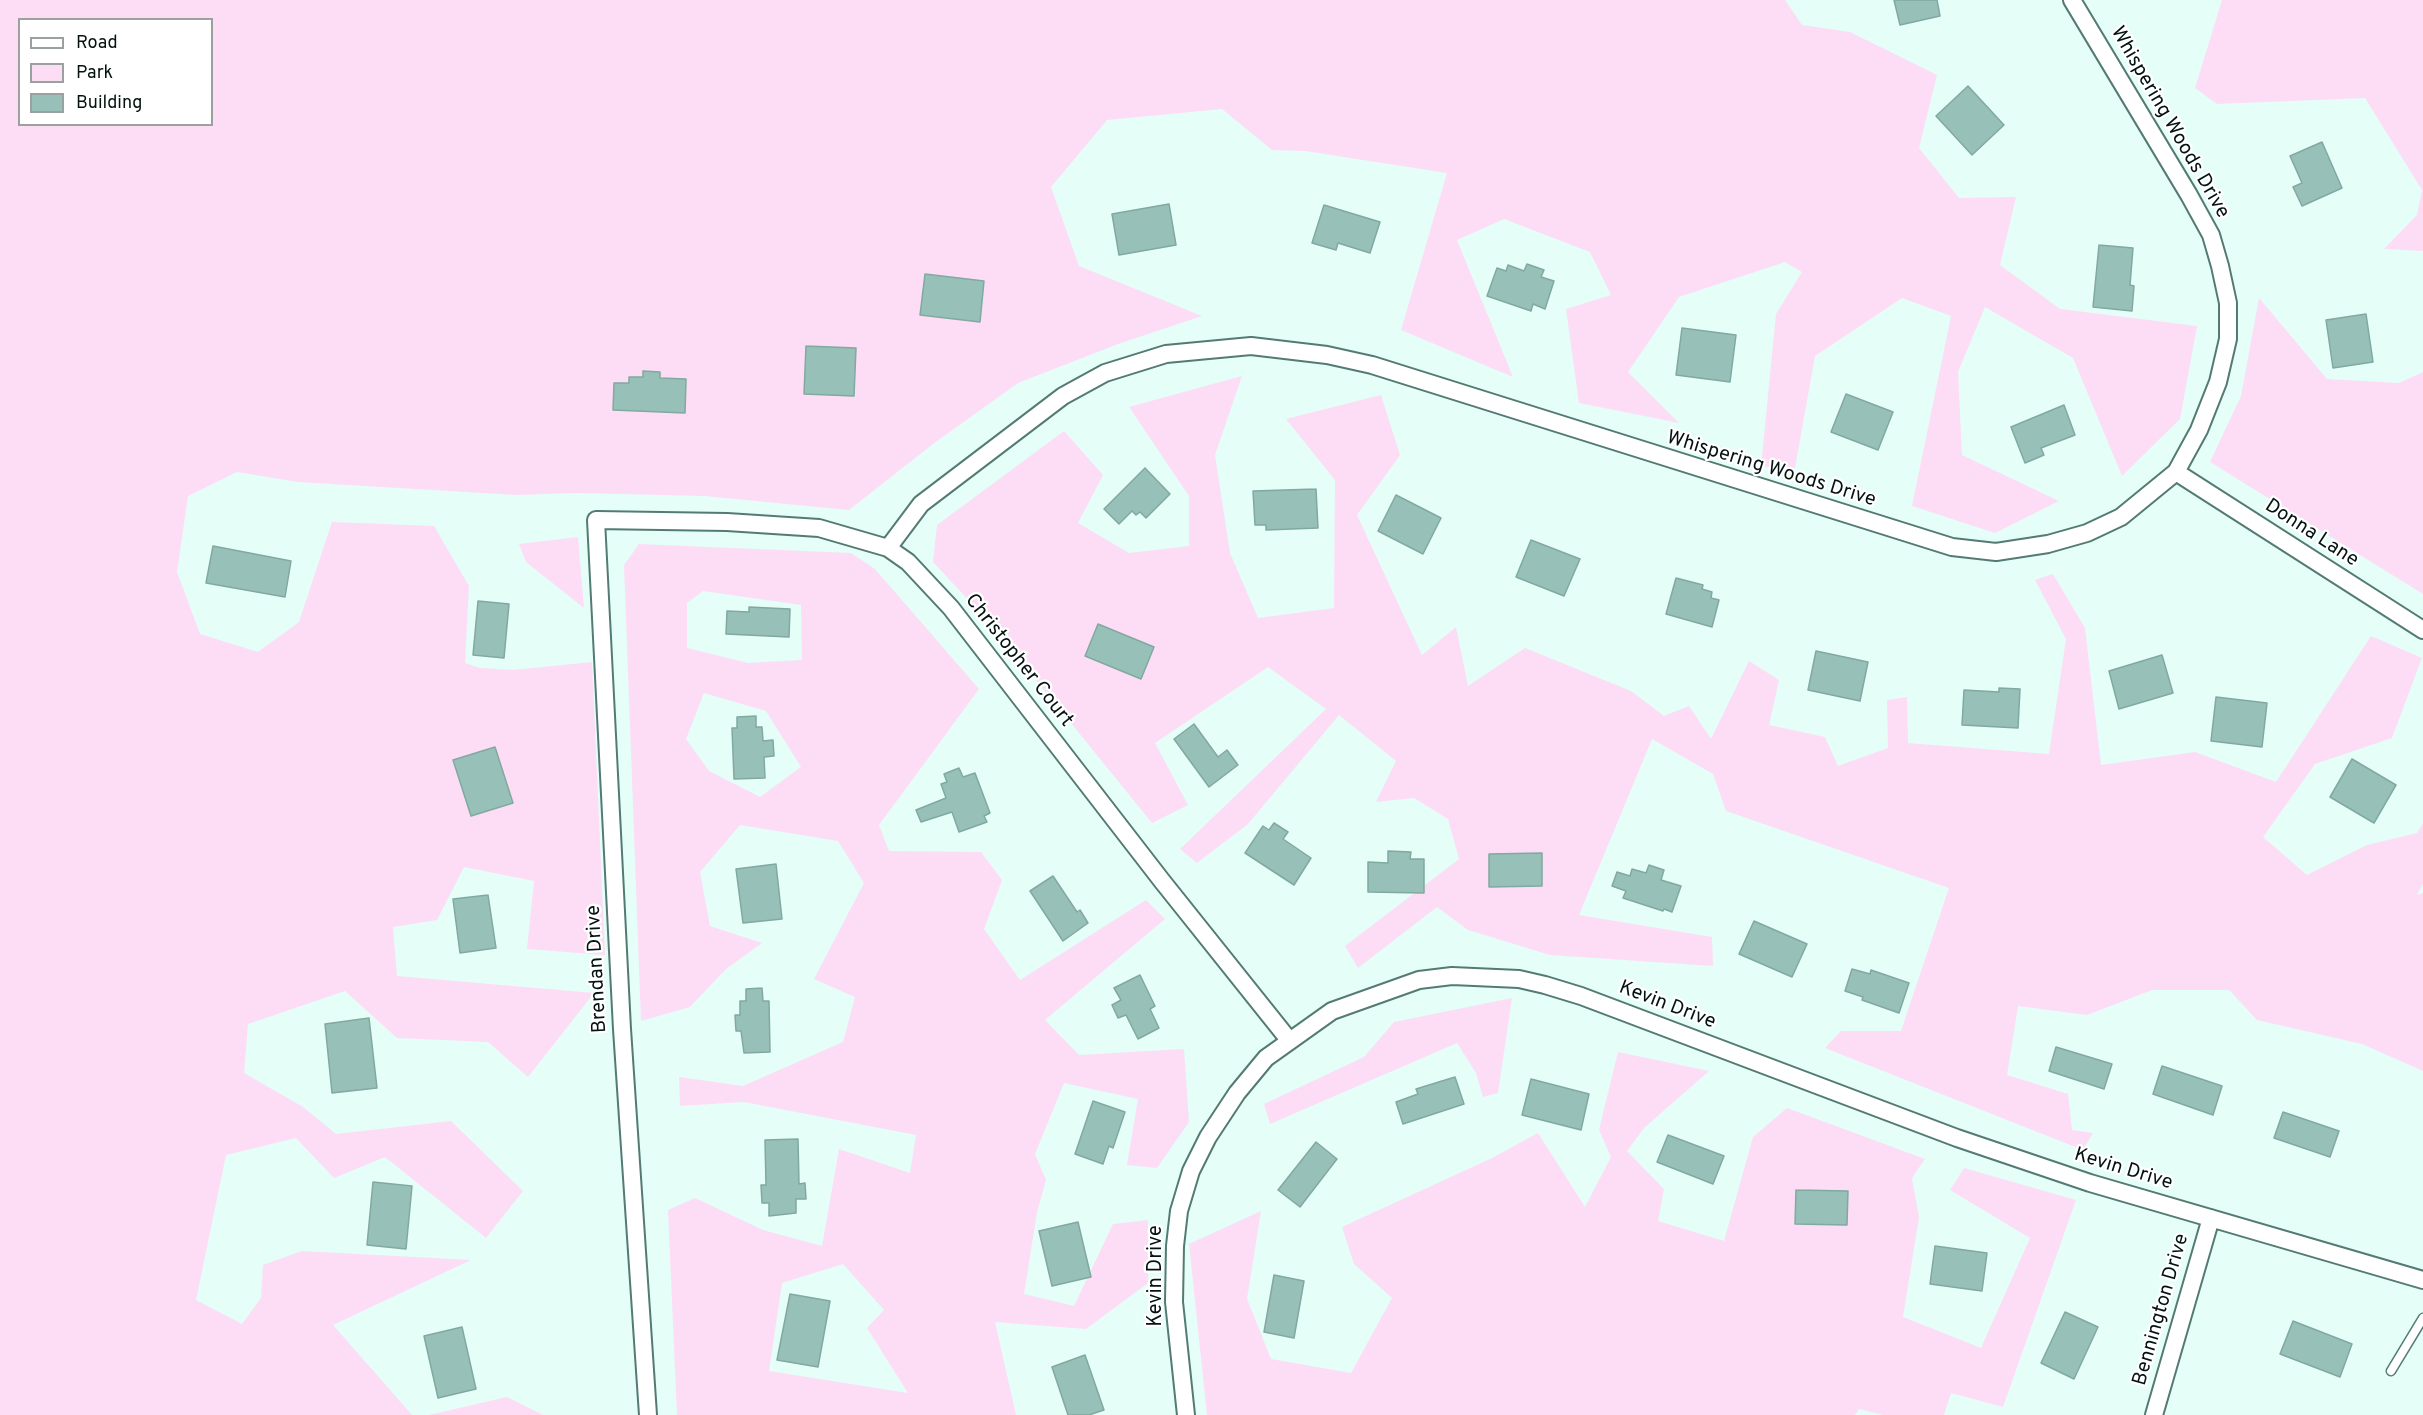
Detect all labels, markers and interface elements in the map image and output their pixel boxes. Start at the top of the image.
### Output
legend [18,18,213,126]
street label: Whispering Woods Drive [2104,23,2234,223]
text: Road [76,32,118,55]
text: Park [76,62,113,85]
text: Building [76,92,142,115]
street label: Whispering Woods Drive [1664,427,1878,513]
street label: Donna Lane [2260,495,2362,573]
street label: Christopher Court [959,590,1077,732]
street label: Brendan Drive [583,904,613,1034]
street label: Kevin Drive [1615,977,1719,1035]
street label: Kevin Drive [2071,1144,2175,1196]
street label: Kevin Drive [1145,1225,1169,1327]
street label: Bennington Drive [2129,1231,2195,1389]

